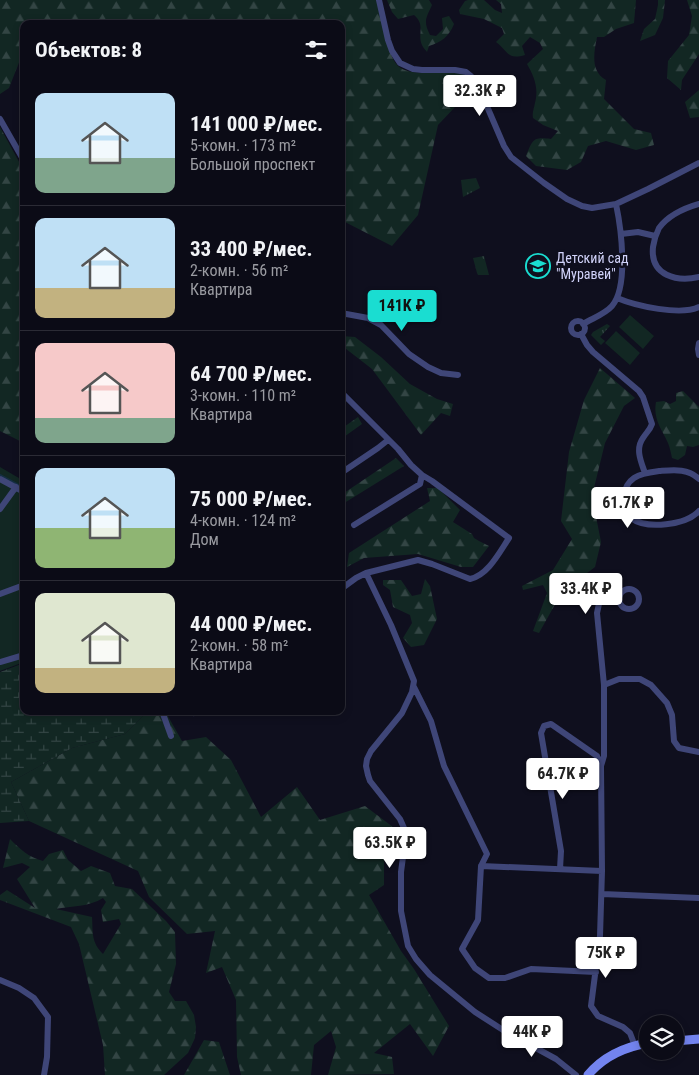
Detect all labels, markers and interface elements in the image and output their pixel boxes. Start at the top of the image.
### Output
icon: filters [302,36,330,64]
text: Объектов: 8 [35,38,142,62]
pin: 32.3K ₽ [434,74,526,117]
text: 32.3K ₽ [454,81,506,100]
text: 141 000 ₽/мес. [190,112,323,136]
icon: home [75,113,135,173]
text: 5-комн. · 173 m² [190,136,296,155]
text: Большой проспект [190,155,315,174]
text: 33 400 ₽/мес. [190,237,313,261]
icon: home [75,238,135,298]
place label: Детский сад "Муравей" [556,250,629,282]
school or university icon: Детский сад "Муравей" [525,253,551,279]
text: 2-комн. · 56 m² [190,261,288,280]
text: Квартира [190,280,252,299]
pin: 141K ₽ [361,290,443,332]
text: 141K ₽ [379,296,425,315]
text: 64 700 ₽/мес. [190,362,313,386]
icon: home [75,363,135,423]
text: 3-комн. · 110 m² [190,386,296,405]
text: Квартира [190,405,252,424]
pin: 61.7K ₽ [582,486,674,529]
text: 75 000 ₽/мес. [190,487,313,511]
icon: home [75,488,135,548]
text: 61.7K ₽ [602,493,654,512]
text: 4-комн. · 124 m² [190,511,296,530]
text: Дом [190,530,219,549]
pin: 33.4K ₽ [540,572,632,615]
text: 33.4K ₽ [560,579,612,598]
text: 44 000 ₽/мес. [190,612,313,636]
icon: home [75,613,135,673]
text: 2-комн. · 58 m² [190,636,288,655]
text: Квартира [190,655,252,674]
pin: 64.7K ₽ [517,758,609,800]
text: 64.7K ₽ [537,764,589,783]
pin: 63.5K ₽ [344,826,436,869]
text: 63.5K ₽ [364,833,416,852]
pin: 75K ₽ [571,936,641,979]
text: 75K ₽ [587,943,625,962]
map controls [639,1015,684,1060]
button: layers [639,1015,684,1060]
pin: 44K ₽ [497,1016,567,1058]
text: 44K ₽ [513,1022,551,1041]

